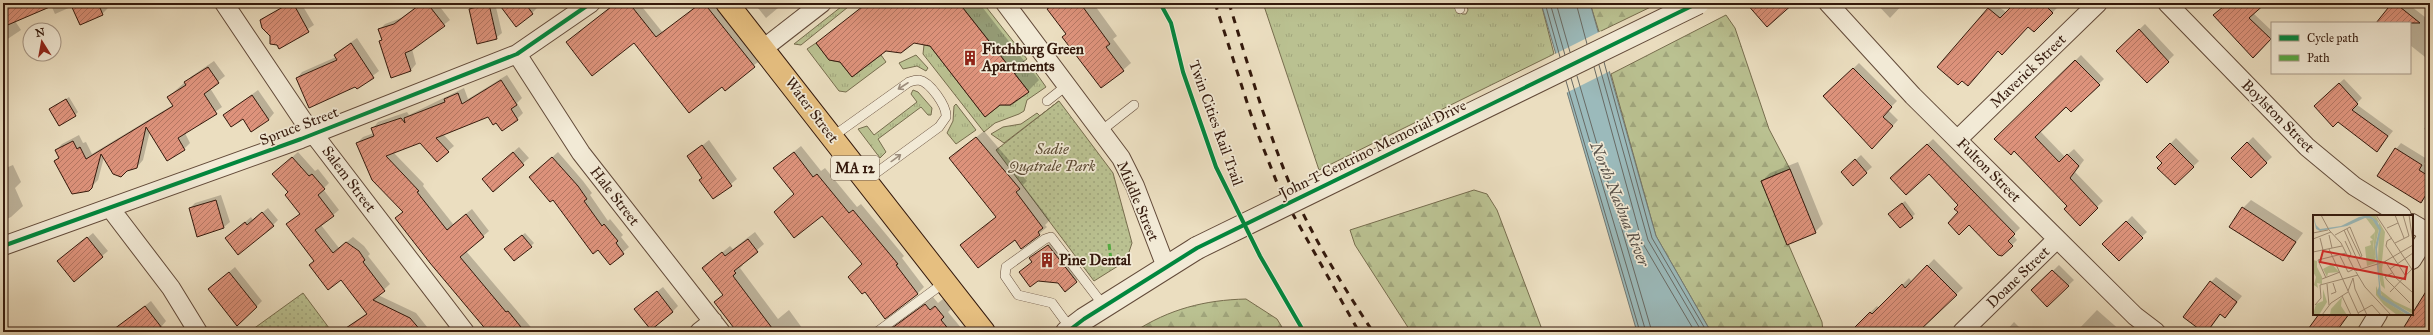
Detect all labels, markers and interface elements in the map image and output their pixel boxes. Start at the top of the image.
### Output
north arrow [22,22,62,62]
legend [2271,22,2411,74]
text: N [34,25,47,40]
street label: Maverick Street [1986,30,2070,112]
text: Cycle path [2307,31,2359,45]
place label: Fitchburg Green Apartments [981,40,1085,76]
building icon: Fitchburg Green Apartments [961,49,979,67]
text: Path [2307,51,2330,65]
street label: Twin Cities Rail Trail [1185,58,1247,189]
street label: Water Street [781,74,843,147]
street label: Boylston Street [2238,76,2319,157]
one-way arrow [898,82,909,90]
street label: John T Centrino Memorial Drive [1275,96,1469,204]
street label: Spruce Street [257,103,342,149]
street label: Fulton Street [1953,134,2025,206]
water label: North Nashua River [1586,138,1654,270]
park label: Sadie Quatrale Park [1007,140,1096,175]
street label: Salem Street [318,142,380,216]
one-way arrow [891,154,902,162]
road number: MA 12 [831,156,879,180]
street label: Middle Street [1113,158,1163,244]
street label: Hale Street [586,163,644,230]
inset map [2313,215,2413,315]
street label: Doane Street [1983,242,2054,312]
building icon: Pine Dental [1038,251,1056,269]
place label: Pine Dental [1059,251,1132,269]

